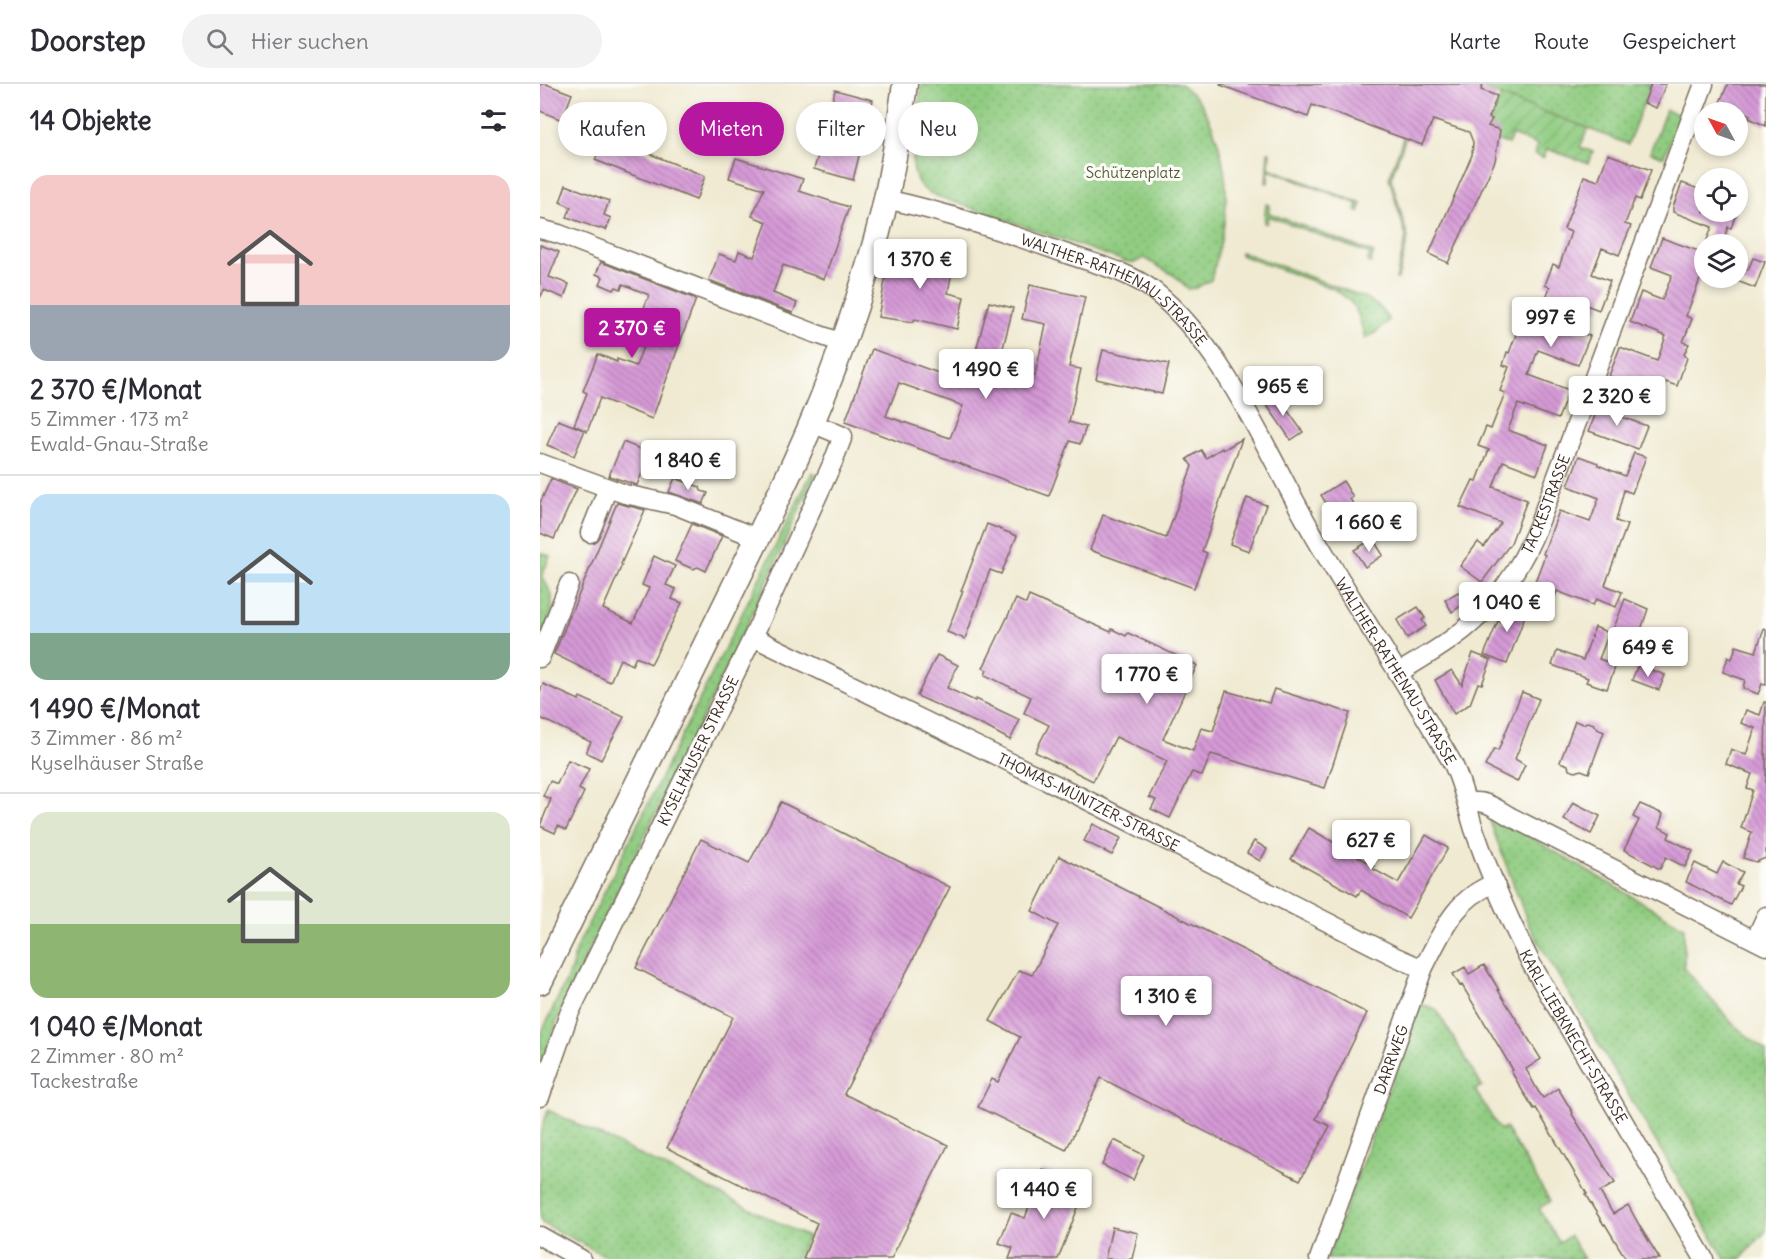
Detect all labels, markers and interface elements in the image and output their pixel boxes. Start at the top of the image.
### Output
search box [182,14,602,68]
text: Doorstep [30,23,146,59]
icon: search [203,25,236,58]
text: Hier suchen [251,27,369,55]
text: Karte [1449,28,1501,55]
text: Route [1534,28,1589,55]
text: Gespeichert [1622,28,1736,55]
chip: Kaufen [558,102,667,156]
chip: Mieten [679,102,784,156]
chip: Filter [796,102,886,156]
chip: Neu [898,102,978,156]
north arrow [1694,102,1748,156]
map controls [1694,102,1748,288]
text: 14 Objekte [30,104,152,137]
icon: filters [477,104,510,137]
park label: Schützenplatz [1086,163,1180,182]
button: locate [1694,168,1748,222]
icon: home [216,214,324,322]
street label: WALTHER-RATHENAU-STRASSE [1018,229,1212,349]
button: layers [1694,234,1748,288]
pin: 1 370 € [865,239,975,290]
text: 1 370 € [888,246,952,271]
pin: 997 € [1509,297,1593,348]
text: 997 € [1526,304,1576,329]
pin: 2 370 € [577,308,687,359]
text: 2 370 € [598,315,666,340]
pin: 1 490 € [931,349,1041,400]
text: 1 490 € [953,356,1019,381]
pin: 965 € [1241,366,1325,417]
text: 2 370 €/Monat [30,373,202,406]
text: 965 € [1257,373,1309,398]
pin: 2 320 € [1562,376,1672,427]
text: 2 320 € [1583,383,1651,408]
text: 5 Zimmer · 173 m² [30,406,189,431]
text: Ewald-Gnau-Straße [30,431,208,456]
pin: 1 840 € [633,440,743,491]
text: 1 840 € [655,447,721,472]
street label: TACKESTRASSE [1517,451,1574,557]
pin: 1 660 € [1314,502,1424,553]
text: 1 660 € [1336,509,1402,534]
icon: home [216,533,324,641]
street label: WALTHER-RATHENAU-STRASSE [1332,574,1461,768]
pin: 1 040 € [1452,582,1562,633]
text: 1 040 € [1473,589,1541,614]
pin: 649 € [1606,627,1690,678]
text: 649 € [1622,634,1674,659]
pin: 1 770 € [1092,654,1202,705]
text: 1 770 € [1115,661,1179,686]
street label: KYSELHÄUSER STRASSE [653,672,742,829]
text: 1 490 €/Monat [30,692,200,725]
text: 3 Zimmer · 86 m² [30,725,183,750]
street label: THOMAS-MÜNTZER-STRASSE [995,748,1183,855]
text: Kyselhäuser Straße [30,750,204,775]
pin: 627 € [1329,820,1413,871]
text: 627 € [1346,827,1396,852]
icon: home [216,851,324,959]
street label: KARL-LIEBKNECHT-STRASSE [1516,946,1632,1127]
pin: 1 310 € [1111,976,1221,1027]
text: 1 310 € [1135,983,1197,1008]
text: 1 040 €/Monat [30,1010,202,1043]
street label: DARRWEG [1369,1022,1412,1097]
text: 2 Zimmer · 80 m² [30,1043,184,1068]
text: Tackestraße [30,1068,138,1093]
pin: 1 440 € [989,1169,1099,1220]
text: 1 440 € [1011,1176,1077,1201]

